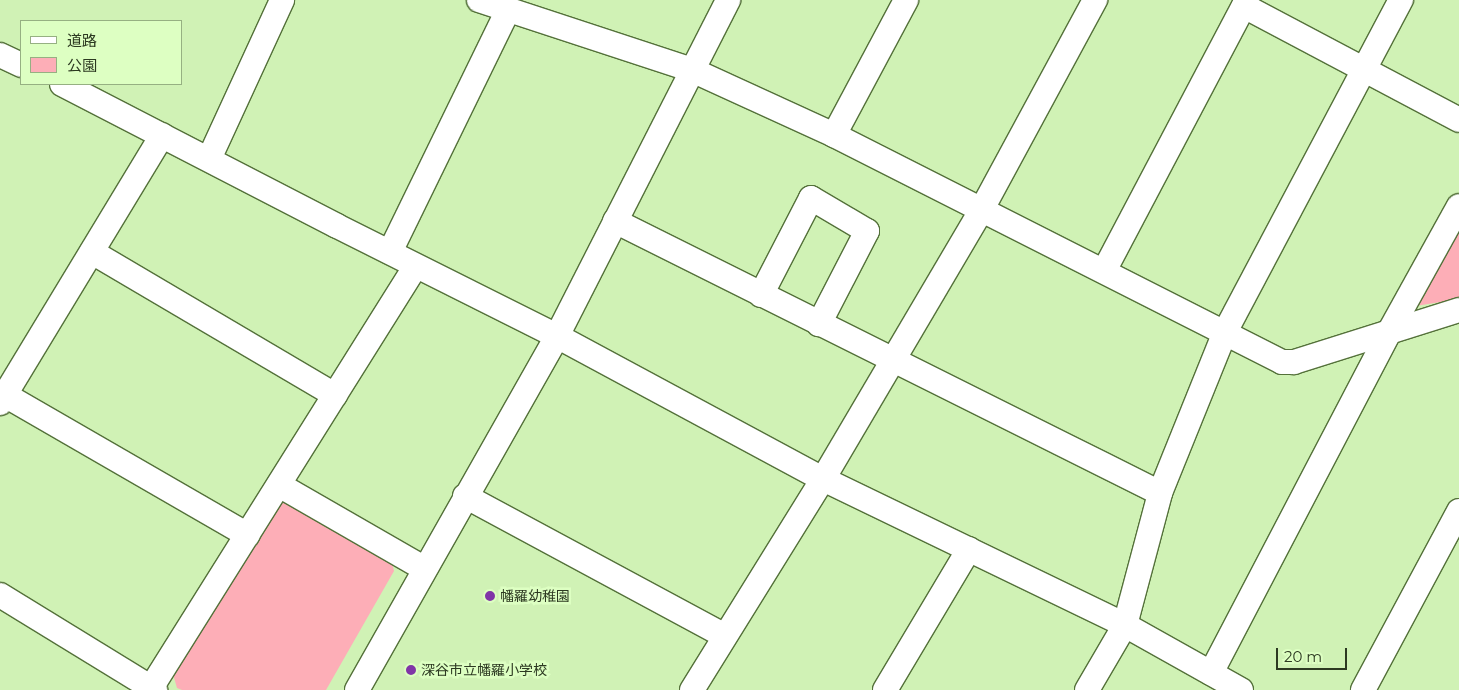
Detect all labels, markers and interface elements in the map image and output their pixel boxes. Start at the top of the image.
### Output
legend [20,20,182,85]
text: 道路 [67,31,97,50]
text: 公園 [67,56,97,75]
place label: 幡羅幼稚園 [500,588,570,604]
marker: 幡羅幼稚園 [484,590,496,602]
scale bar [1279,638,1350,670]
text: 20 m [1284,647,1322,666]
place label: 深谷市立幡羅小学校 [421,662,547,678]
marker: 深谷市立幡羅小学校 [405,664,417,676]

